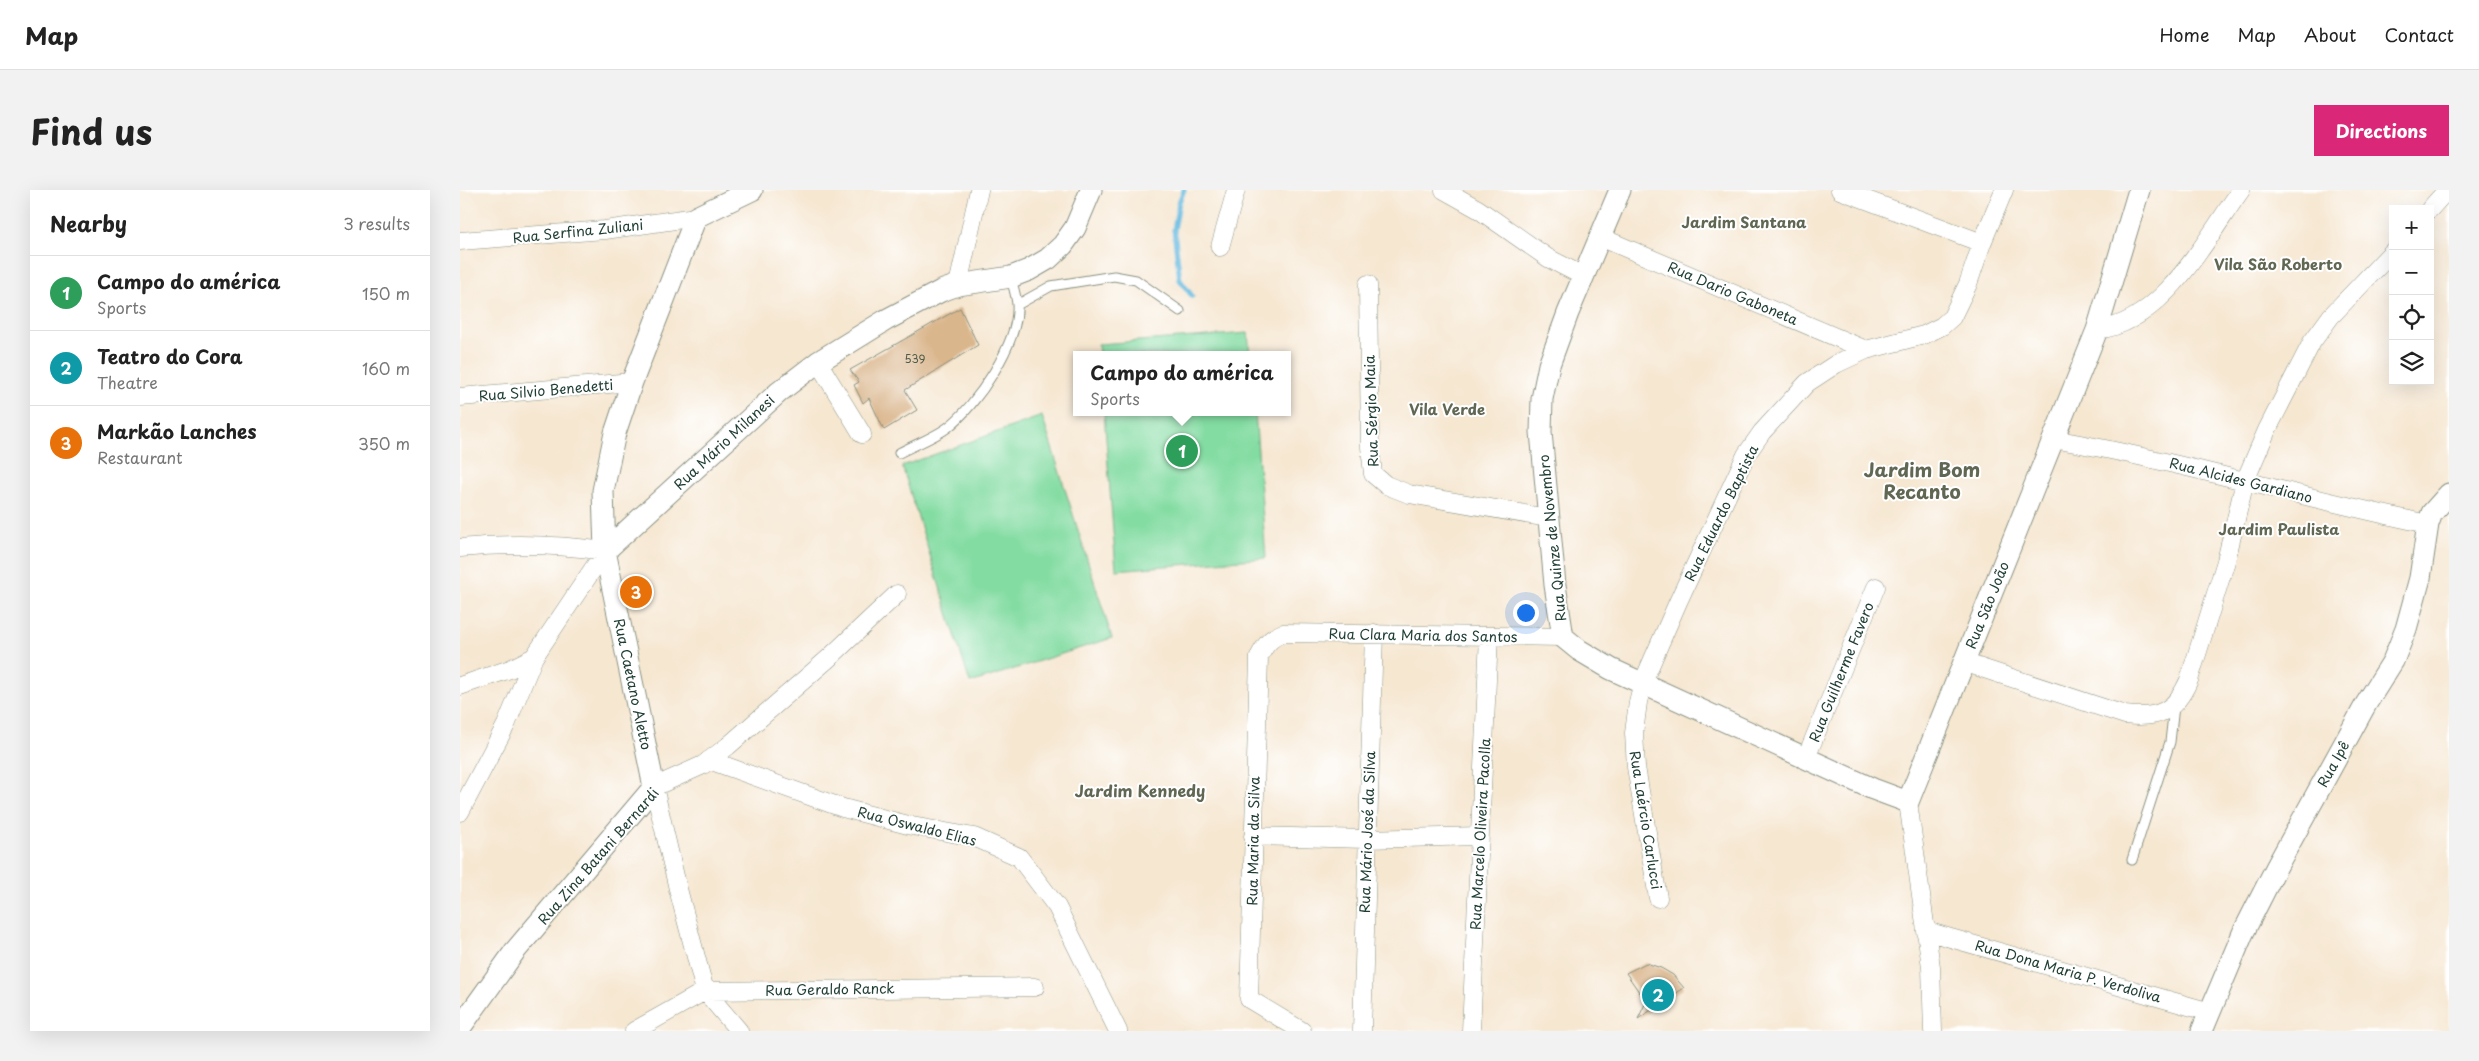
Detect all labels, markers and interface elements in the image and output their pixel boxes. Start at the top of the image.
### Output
text: Map [25,17,78,53]
text: Home [2159,21,2209,48]
text: Map [2237,21,2276,48]
text: About [2304,21,2356,48]
text: Contact [2384,21,2454,48]
text: Find us [30,104,152,157]
button: Directions [2314,105,2449,156]
map controls [2389,205,2434,385]
button: + [2389,205,2434,250]
text: Nearby [50,207,127,239]
district label: Jardim Santana [1681,210,1807,233]
text: 3 results [343,211,410,235]
street label: Rua Serfina Zuliani [512,214,644,248]
button: − [2389,250,2434,295]
district label: Vila São Roberto [2214,252,2342,275]
street label: Rua Dario Gaboneta [1665,256,1802,330]
text: Campo do américa [97,267,280,295]
text: 1 [62,281,70,305]
text: 150 m [362,281,410,305]
text: Sports [97,295,146,319]
button: locate [2389,295,2434,340]
button: layers [2389,340,2434,385]
text: Teatro do Cora [97,342,243,370]
house number: 539 [905,350,926,367]
popup [1073,351,1291,416]
street label: Rua Sérgio Maia [1359,354,1383,467]
text: 2 [60,356,72,380]
text: 160 m [362,356,410,380]
text: Campo do américa [1090,358,1274,386]
text: Theatre [97,370,158,394]
street label: Rua Silvio Benedetti [478,374,614,406]
text: Sports [1090,386,1140,410]
street label: Rua Mário Milanesi [669,390,779,494]
district label: Vila Verde [1409,397,1485,420]
text: Markão Lanches [97,417,256,445]
text: 3 [61,431,71,455]
text: 350 m [358,431,410,455]
pin: 1 [1166,432,1198,470]
street label: Rua Eduardo Baptista [1679,441,1763,585]
text: Restaurant [97,445,183,469]
street label: Rua Alcides Gardiano [2167,452,2315,508]
street label: Rua Quinze de Novembro [1533,453,1571,622]
district label: Jardim Bom Recanto [1864,455,1980,505]
district label: Jardim Paulista [2219,517,2340,540]
street label: Rua São João [1960,558,2014,652]
pin: 3 [620,573,652,611]
street label: Rua Guilherme Favero [1803,599,1879,745]
your location [1513,600,1539,626]
street label: Rua Caetano Aletto [609,616,657,752]
street label: Rua Clara Maria dos Santos [1329,623,1517,647]
street label: Rua Marcelo Oliveira Pacolla [1464,737,1496,931]
street label: Rua Ipê [2312,737,2354,791]
street label: Rua Laércio Carlucci [1625,749,1667,891]
street label: Rua Mário José da Silva [1354,750,1380,913]
street label: Rua Maria da Silva [1241,776,1265,906]
district label: Jardim Kennedy [1075,778,1205,802]
street label: Rua Zina Batani Bernardi [533,783,663,929]
street label: Rua Oswaldo Elias [855,801,979,851]
street label: Rua Dona Maria P. Verdoliva [1973,934,2164,1008]
pin: 2 [1642,976,1674,1014]
street label: Rua Geraldo Ranck [765,977,895,1001]

